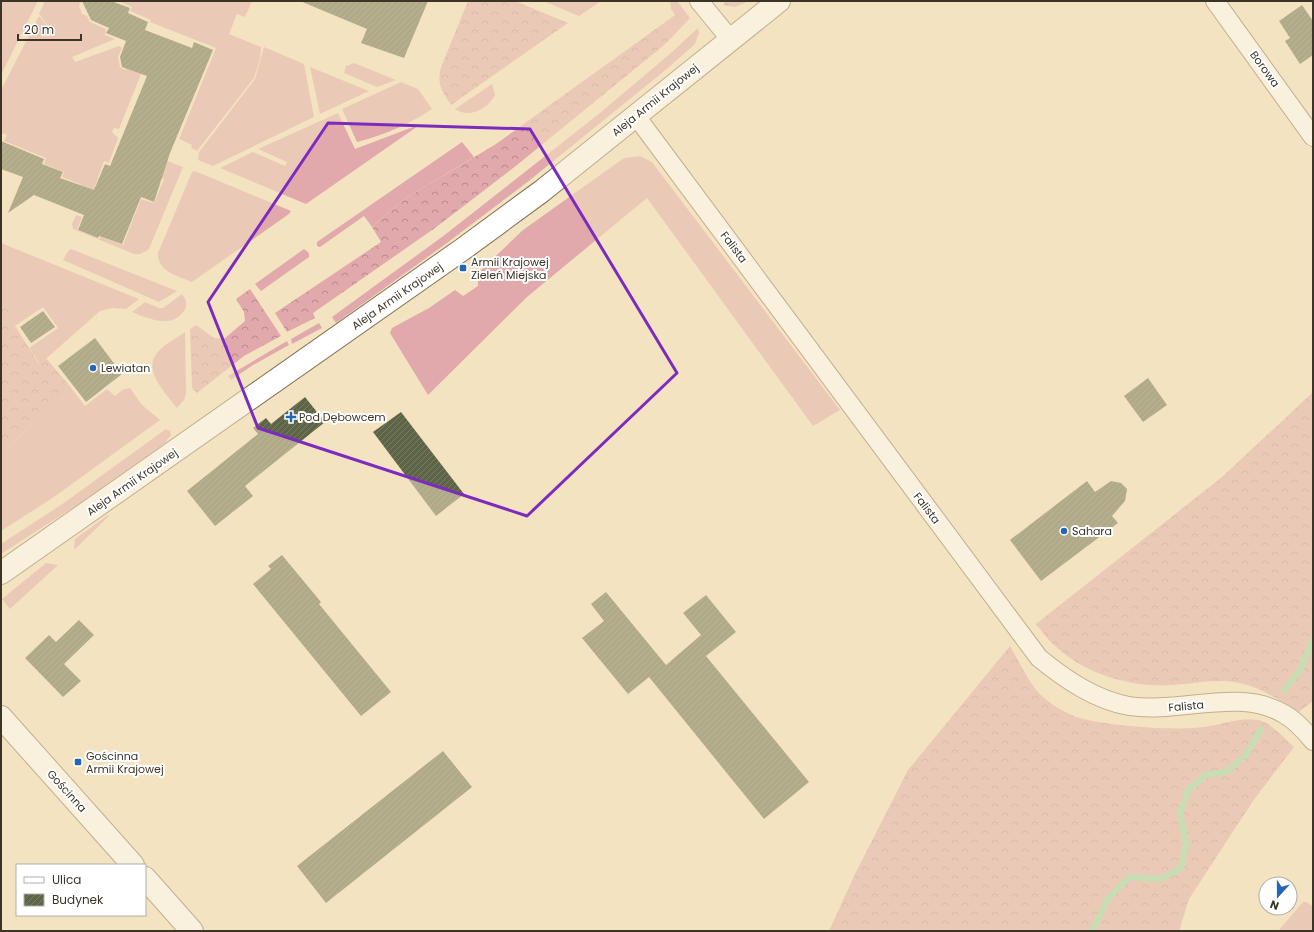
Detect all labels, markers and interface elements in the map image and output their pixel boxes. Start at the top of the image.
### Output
scale bar [18,16,81,42]
text: 20 m [24,21,54,38]
street label: Borowa [1246,48,1284,90]
street label: Aleja Armii Krajowej [608,60,702,140]
street label: Falista [717,228,751,266]
place label: Armii Krajowej Zieleń Miejska [471,254,549,283]
street label: Aleja Armii Krajowej [348,258,446,333]
marker: Armii Krajowej Zieleń Miejska [458,263,468,273]
place label: Lewiatan [101,360,150,376]
marker: Lewiatan [88,363,98,373]
place label: Pod Dębowcem [299,409,386,425]
marker: Pod Dębowcem [286,412,296,422]
street label: Aleja Armii Krajowej [83,444,181,519]
street label: Falista [910,489,944,527]
place label: Sahara [1072,523,1112,539]
marker: Sahara [1059,526,1069,536]
street label: Falista [1168,696,1204,716]
place label: Gościnna Armii Krajowej [86,748,164,777]
marker: Gościnna Armii Krajowej [73,757,83,767]
street label: Gościnna [44,766,90,816]
legend [16,864,146,916]
text: Ulica [52,871,81,888]
north arrow [1258,876,1298,916]
text: Budynek [52,891,104,908]
text: N [1268,896,1281,914]

